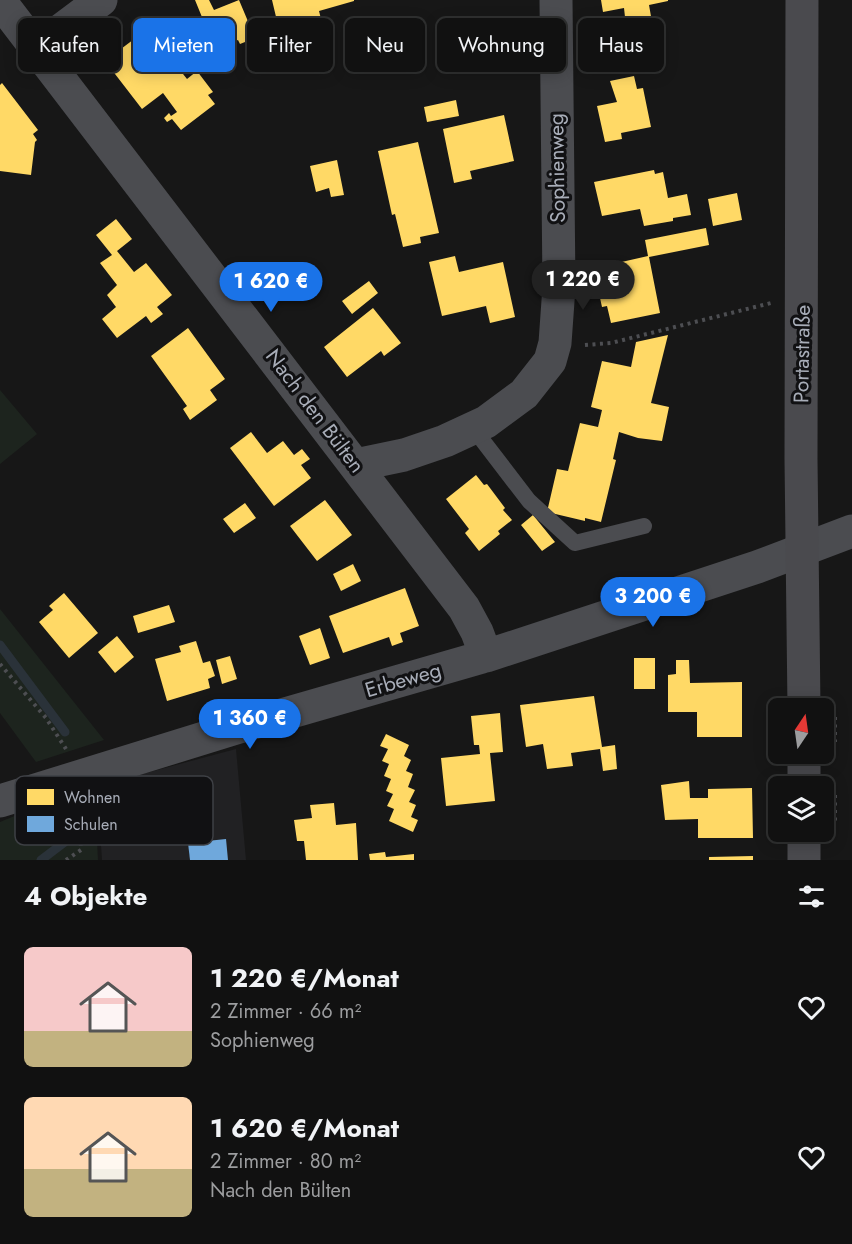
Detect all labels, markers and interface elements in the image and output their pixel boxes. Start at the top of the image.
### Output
chip: Kaufen [18,18,121,72]
chip: Mieten [133,18,235,72]
chip: Filter [247,18,333,72]
chip: Neu [345,18,425,72]
chip: Wohnung [437,18,566,72]
chip: Haus [578,18,664,72]
street label: Sophienweg [541,113,573,223]
pin: 1 220 € [528,260,638,311]
pin: 1 620 € [216,262,326,313]
text: 1 220 € [546,265,620,294]
text: 1 620 € [233,267,309,296]
street label: Portastraße [786,304,818,403]
street label: Nach den Bülten [258,343,372,479]
pin: 3 200 € [598,577,708,628]
text: 3 200 € [614,582,692,611]
street label: Erbeweg [361,655,445,705]
north arrow [768,698,834,764]
map controls [768,698,834,842]
pin: 1 360 € [195,699,305,750]
text: 1 360 € [213,704,287,733]
legend [15,776,213,845]
button: layers [768,776,834,842]
text: Wohnen [64,786,121,809]
text: Schulen [64,813,118,836]
text: 4 Objekte [24,877,147,915]
icon: filters [795,880,828,913]
text: 1 220 €/Monat [210,959,399,997]
icon: home [72,971,144,1043]
icon: heart [795,991,828,1024]
text: 2 Zimmer · 66 m² [210,997,361,1026]
text: Sophienweg [210,1026,315,1055]
text: 1 620 €/Monat [210,1109,399,1147]
icon: home [72,1121,144,1193]
icon: heart [795,1141,828,1174]
text: 2 Zimmer · 80 m² [210,1147,361,1176]
text: Nach den Bülten [210,1176,351,1205]

